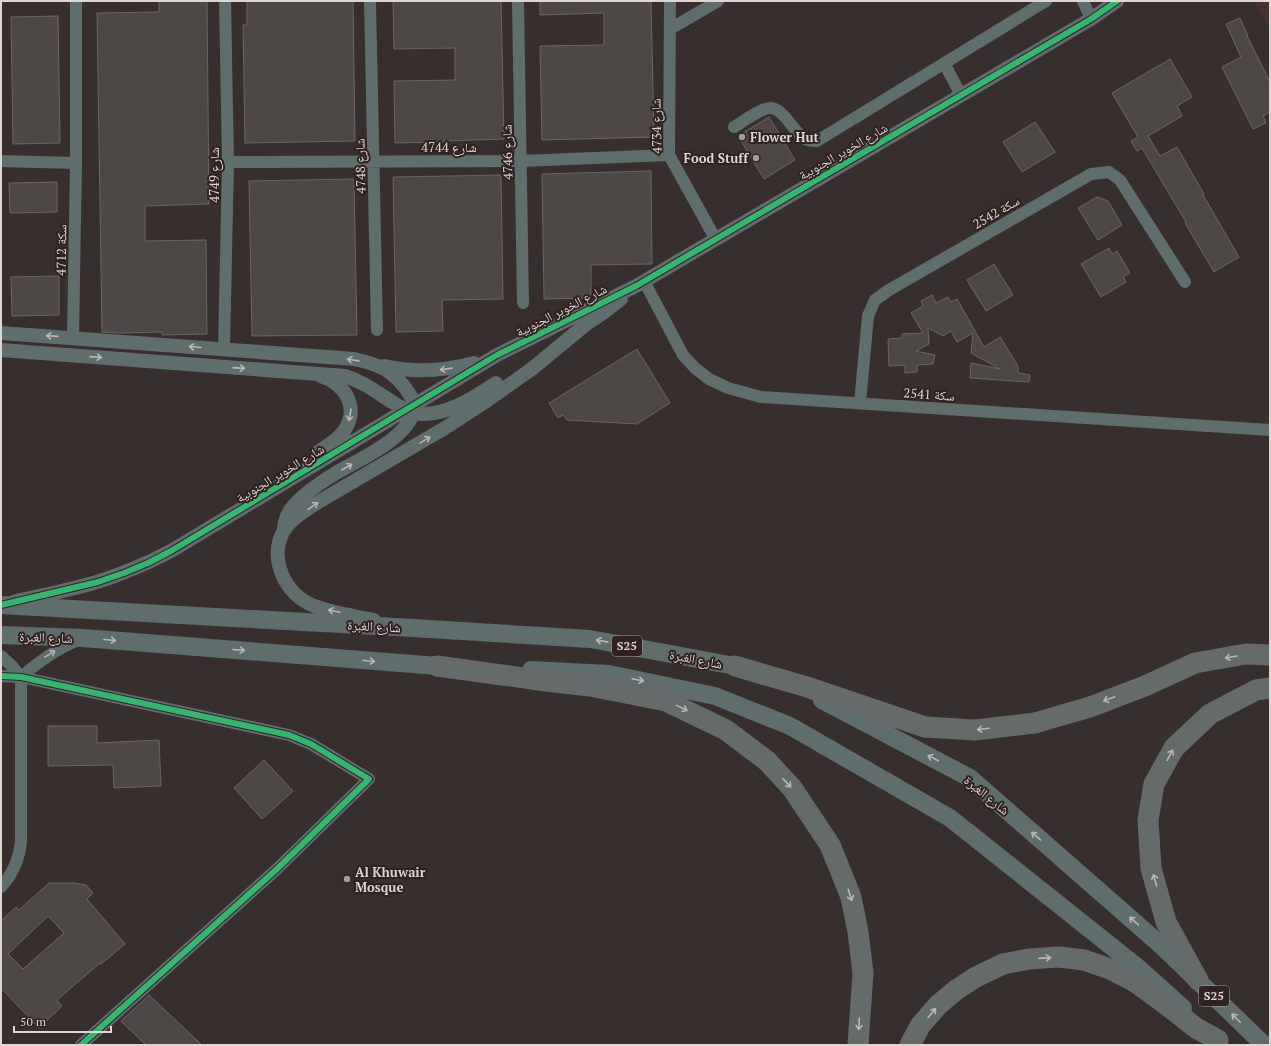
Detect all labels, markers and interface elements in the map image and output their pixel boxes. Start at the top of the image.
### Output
street label: 4734 شارع [647,98,666,154]
street label: شارع الخوير الجنوبية [795,118,891,185]
street label: 4746 شارع [498,124,517,180]
place label: Flower Hut [750,128,820,146]
marker: Flower Hut [737,132,747,142]
street label: 4748 شارع [351,138,370,194]
street label: 4744 شارع [421,138,477,157]
street label: 4749 شارع [205,147,224,203]
place label: Food Stuff [684,149,749,167]
marker: Food Stuff [751,153,761,163]
street label: سكة 2542 [969,191,1023,233]
street label: سكة 4712 [52,224,70,276]
street label: شارع الخوير الجنوبية [512,279,610,342]
one-way arrow [46,332,59,340]
one-way arrow [189,344,202,351]
one-way arrow [89,353,102,361]
one-way arrow [347,356,360,363]
one-way arrow [232,364,245,371]
one-way arrow [440,365,453,373]
street label: سكة 2541 [903,383,955,405]
one-way arrow [345,409,353,422]
one-way arrow [419,435,431,443]
street label: شارع الخوير الجنوبية [233,440,328,507]
one-way arrow [341,462,353,470]
one-way arrow [307,502,318,510]
one-way arrow [328,607,341,615]
street label: شارع الغبرة [347,616,401,637]
street label: شارع الغبرة [19,627,73,648]
road number: S25 [612,636,642,656]
one-way arrow [103,637,116,644]
one-way arrow [596,637,609,645]
street label: شارع الغبرة [668,645,724,674]
one-way arrow [232,647,245,654]
one-way arrow [44,650,56,658]
one-way arrow [1225,653,1238,661]
one-way arrow [362,657,375,664]
one-way arrow [631,677,644,685]
one-way arrow [1104,696,1116,704]
one-way arrow [676,705,688,712]
one-way arrow [977,725,990,733]
one-way arrow [1166,750,1174,762]
one-way arrow [927,754,939,762]
street label: شارع الغبرة [960,771,1013,820]
one-way arrow [782,777,791,787]
one-way arrow [1031,831,1041,841]
place label: Al Khuwair Mosque [355,863,426,896]
marker: Al Khuwair Mosque [342,874,352,884]
one-way arrow [1151,874,1158,887]
one-way arrow [847,889,854,902]
one-way arrow [1129,917,1139,926]
one-way arrow [1038,954,1051,961]
road number: S25 [1199,986,1229,1006]
scale bar [14,1008,111,1034]
one-way arrow [927,1008,936,1018]
one-way arrow [1231,1013,1241,1023]
text: 50 m [20,1014,47,1029]
one-way arrow [855,1017,862,1030]

